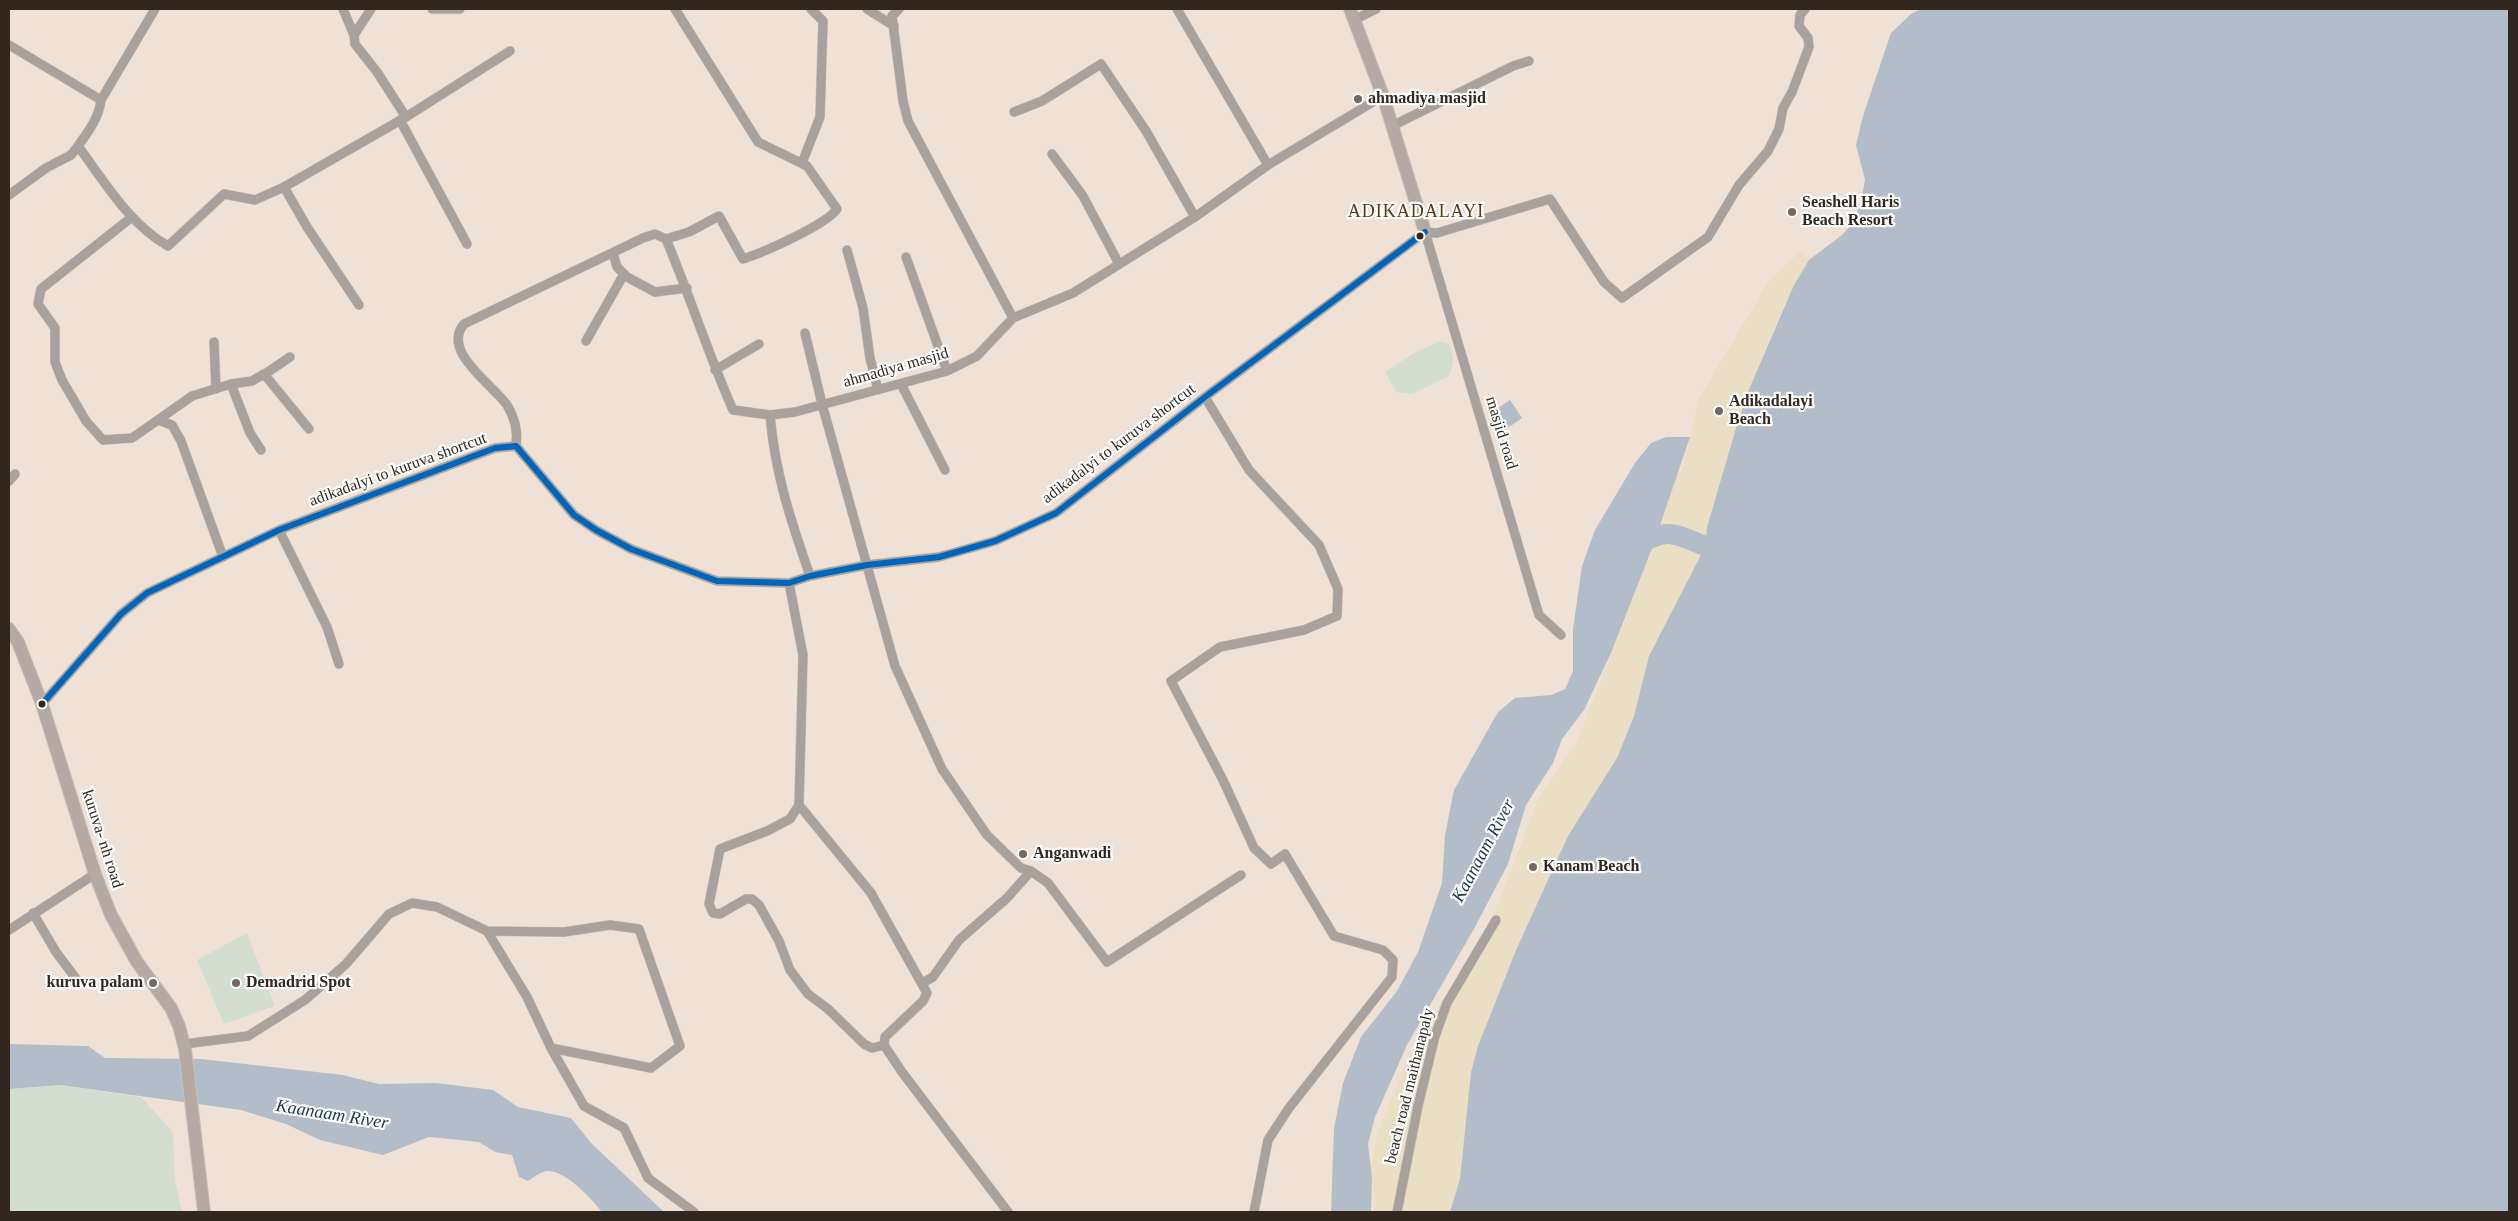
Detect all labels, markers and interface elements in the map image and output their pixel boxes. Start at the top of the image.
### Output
place label: ahmadiya masjid [1368,89,1486,109]
marker: ahmadiya masjid [1352,93,1364,105]
place label: Seashell Haris Beach Resort [1802,193,1899,231]
district label: ADIKADALAYI [1346,201,1486,223]
marker: Seashell Haris Beach Resort [1786,206,1798,218]
unlabelled marker [1415,231,1425,241]
street label: ahmadiya masjid [841,344,951,392]
street label: adikadalyi to kuruva shortcut [1039,380,1199,508]
place label: Adikadalayi Beach [1729,392,1813,430]
street label: masjid road [1481,394,1521,472]
marker: Adikadalayi Beach [1713,405,1725,417]
street label: adikadalyi to kuruva shortcut [307,429,489,511]
unlabelled marker [37,699,47,709]
street label: kuruva- nh road [77,787,127,891]
water label: Kaanaam River [1448,796,1520,906]
place label: Anganwadi [1033,844,1111,864]
marker: Anganwadi [1017,848,1029,860]
place label: Kanam Beach [1543,857,1639,877]
marker: Kanam Beach [1527,861,1539,873]
place label: kuruva palam [47,973,143,993]
place label: Demadrid Spot [246,973,350,993]
marker: kuruva palam [147,977,159,989]
marker: Demadrid Spot [230,977,242,989]
street label: beach road maithanapaly [1381,1006,1439,1166]
water label: Kaanaam River [274,1095,390,1135]

